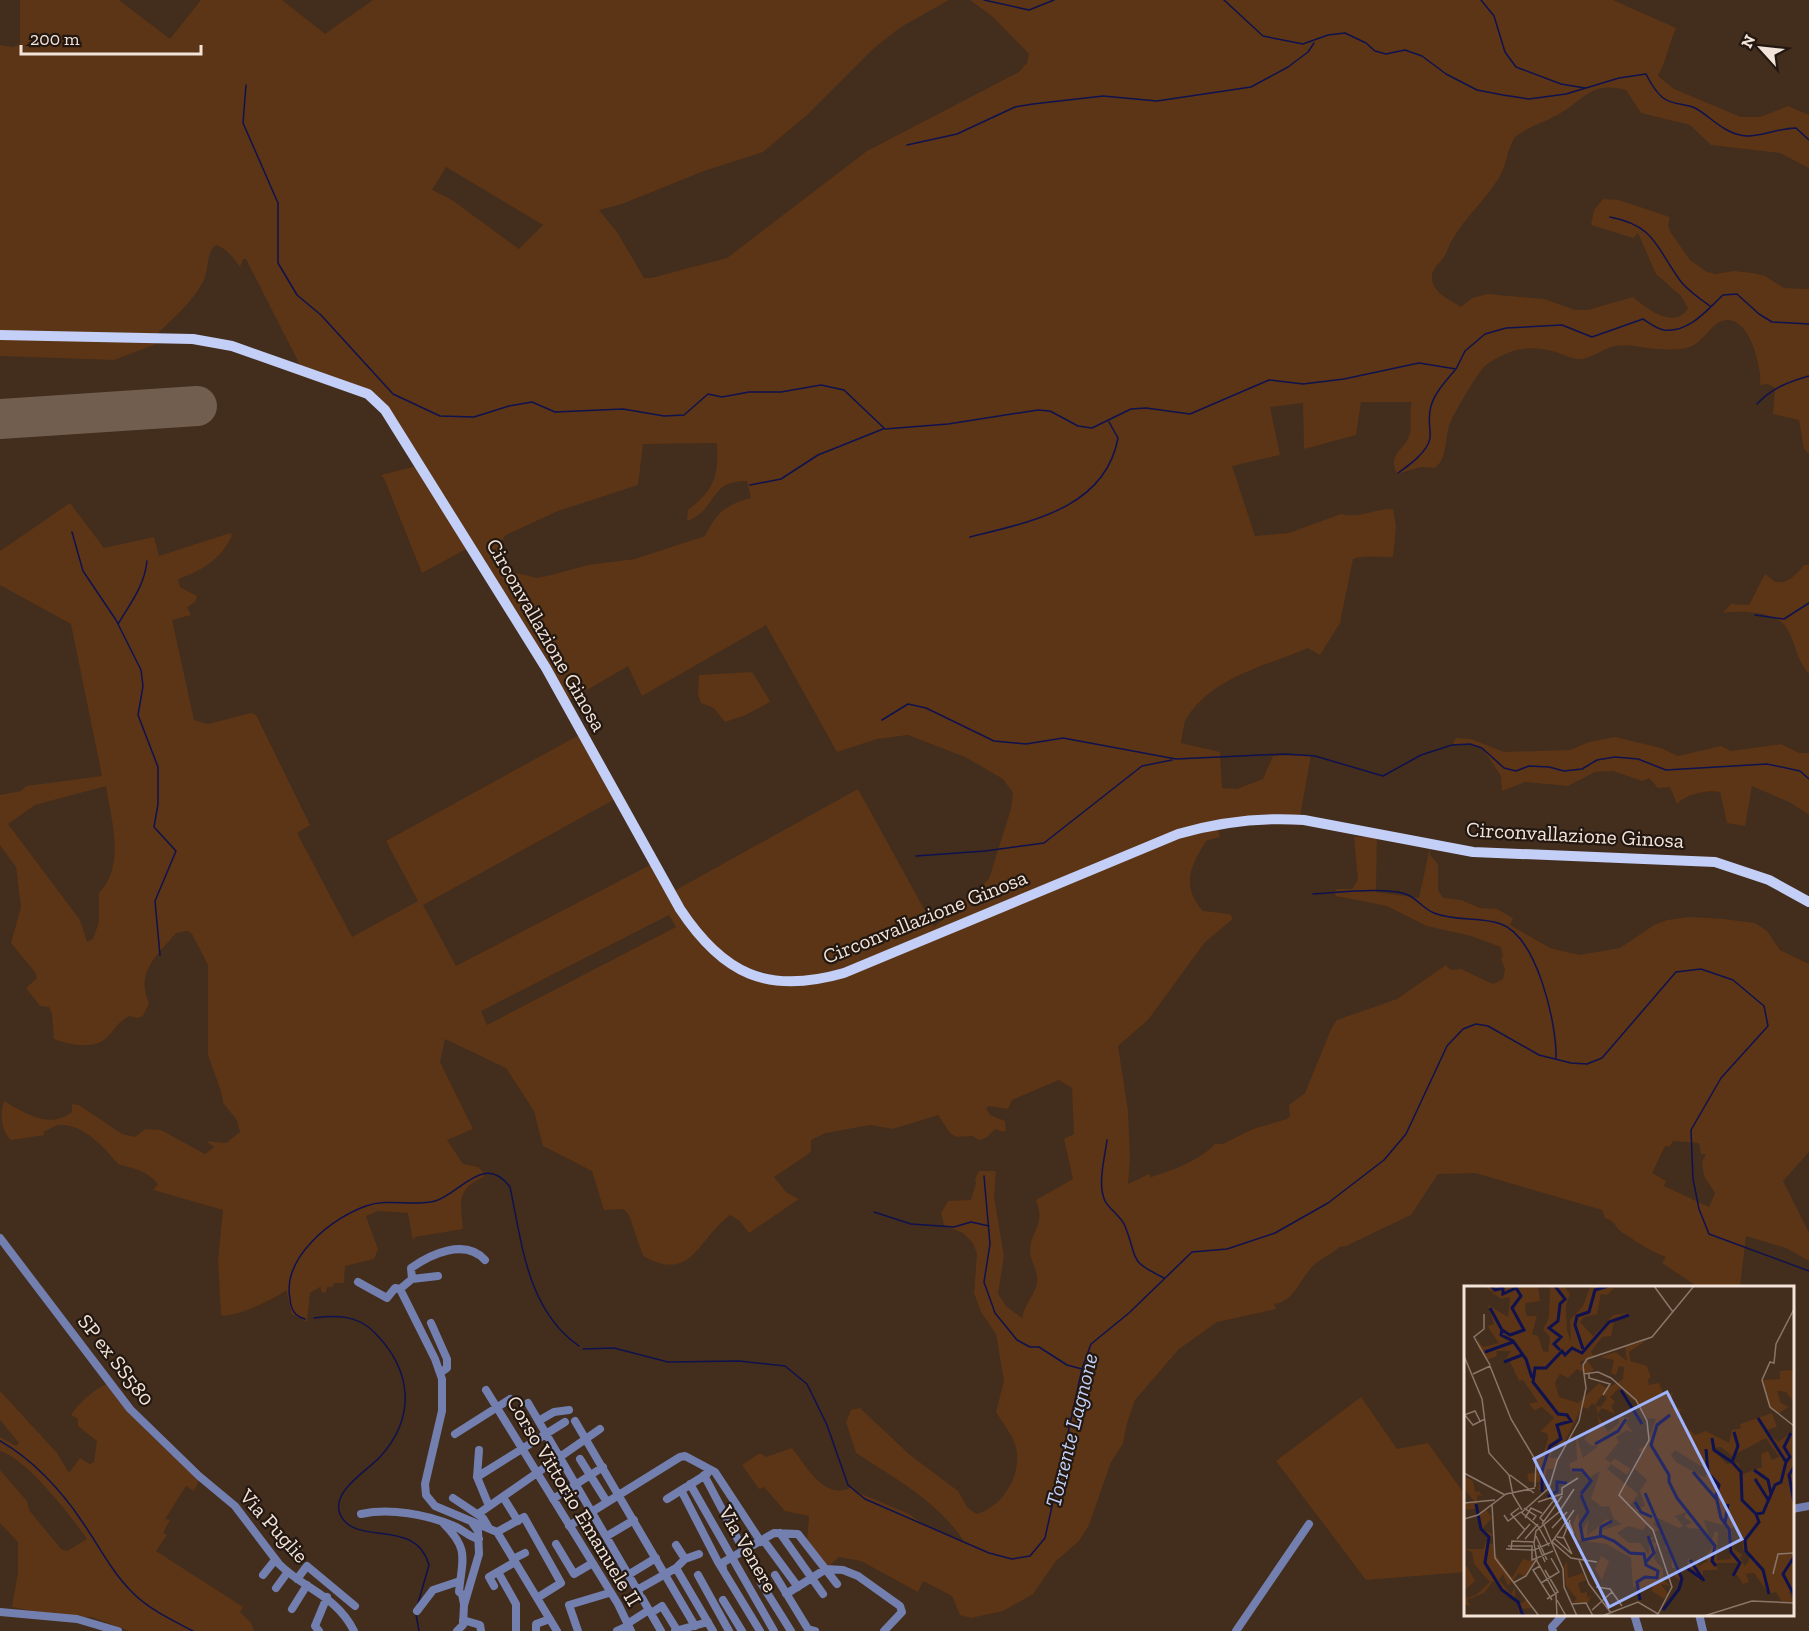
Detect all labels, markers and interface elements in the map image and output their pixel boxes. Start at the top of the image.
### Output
scale bar [21,18,201,56]
north arrow [1731,18,1791,78]
text: 200 m [30,28,80,50]
text: N [1737,32,1759,51]
street label: Circonvallazione Ginosa [481,534,612,735]
street label: Circonvallazione Ginosa [1465,816,1685,853]
street label: Circonvallazione Ginosa [819,864,1031,969]
inset map [1464,1286,1794,1616]
street label: SP ex SS580 [73,1309,160,1410]
water label: Torrente Lagnone [1039,1350,1104,1510]
street label: Corso Vittorio Emanuele II [502,1391,647,1610]
street label: Via Puglie [234,1483,314,1568]
street label: Via Venere [713,1500,783,1597]

